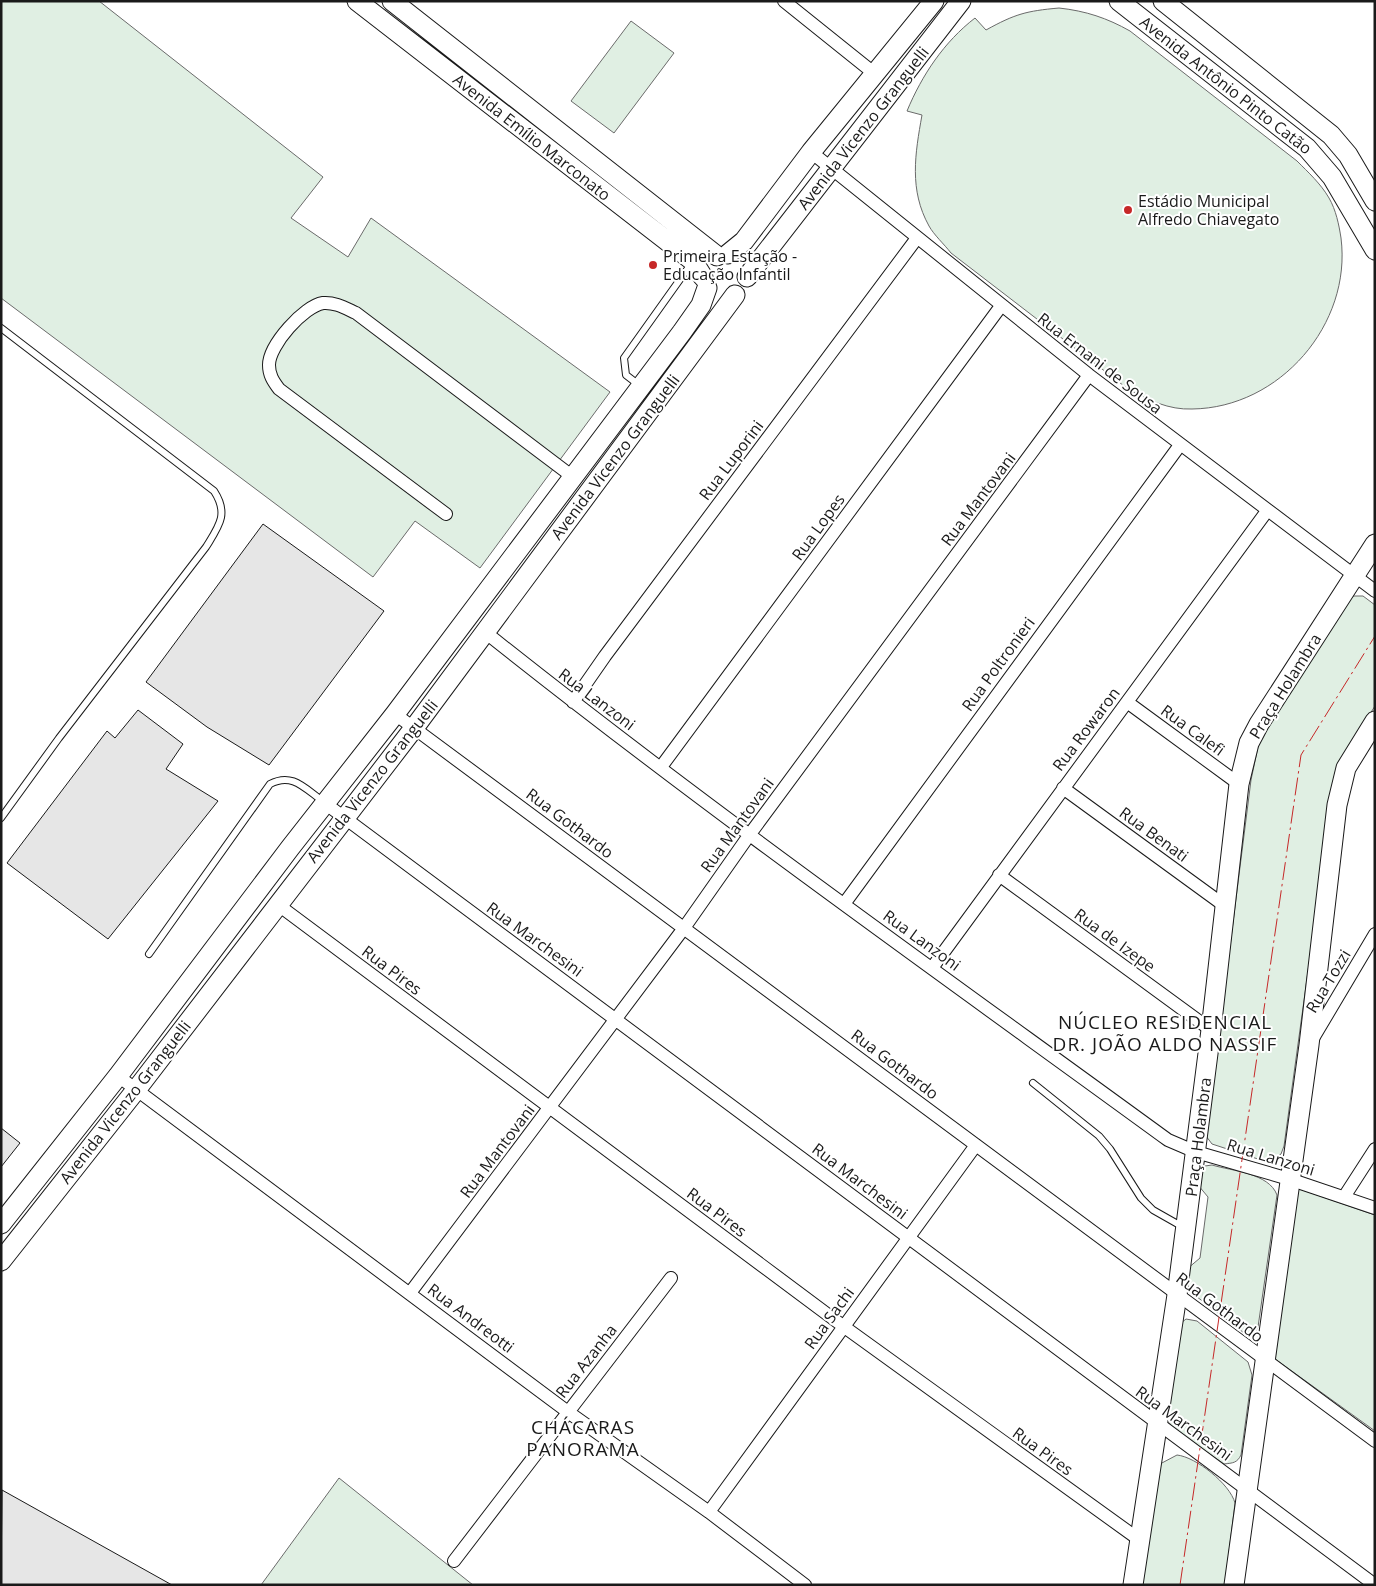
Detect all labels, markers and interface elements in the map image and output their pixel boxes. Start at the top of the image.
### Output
street label: Avenida Antônio Pinto Catão [1135,11,1317,159]
street label: Avenida Vicenzo Granguelli [792,42,934,214]
street label: Avenida Emílio Marconato [449,68,615,206]
place label: Estádio Municipal Alfredo Chiavegato [1138,190,1279,230]
marker: Estádio Municipal Alfredo Chiavegato [1122,204,1134,216]
place label: Primeira Estação - Educação Infantil [663,245,797,285]
marker: Primeira Estação - Educação Infantil [647,259,659,271]
street label: Rua Ernani de Sousa [1033,307,1167,419]
street label: Avenida Vicenzo Granguelli [546,370,684,544]
street label: Rua Luporini [694,416,768,504]
street label: Rua Mantovani [936,448,1020,550]
street label: Rua Lopes [786,489,850,565]
street label: Rua Poltronieri [956,613,1040,715]
street label: Praça Holambra [1244,629,1326,743]
street label: Rua Lanzoni [554,663,640,735]
street label: Rua Rowaron [1047,683,1125,775]
street label: Avenida Vicenzo Granguelli [301,695,443,867]
street label: Rua Calefi [1157,699,1229,761]
street label: Rua Mantovani [695,773,779,877]
street label: Rua Gothardo [522,783,618,863]
street label: Rua Benati [1115,801,1193,867]
street label: Rua Marchesini [482,896,588,982]
street label: Rua de Izepe [1070,903,1160,977]
street label: Rua Lanzoni [879,904,965,976]
street label: Rua Pires [358,940,426,1000]
street label: Rua Tozzi [1300,945,1356,1017]
district label: NÚCLEO RESIDENCIAL DR. JOÃO ALDO NASSIF [1053,1009,1277,1057]
street label: Avenida Vicenzo Granguelli [54,1016,196,1188]
street label: Rua Gothardo [847,1024,943,1104]
street label: Praça Holambra [1180,1076,1216,1198]
street label: Rua Mantovani [455,1100,539,1202]
street label: Rua Lanzoni [1224,1133,1318,1181]
street label: Rua Marchesini [808,1138,912,1224]
street label: Rua Pires [683,1182,751,1242]
street label: Rua Gothardo [1172,1267,1268,1347]
street label: Rua Andreotti [423,1278,519,1358]
street label: Rua Sachi [799,1282,859,1354]
street label: Rua Azanha [550,1320,622,1402]
street label: Rua Marchesini [1131,1380,1237,1466]
district label: CHÁCARAS PANORAMA [526,1414,640,1462]
street label: Rua Pires [1008,1422,1078,1480]

